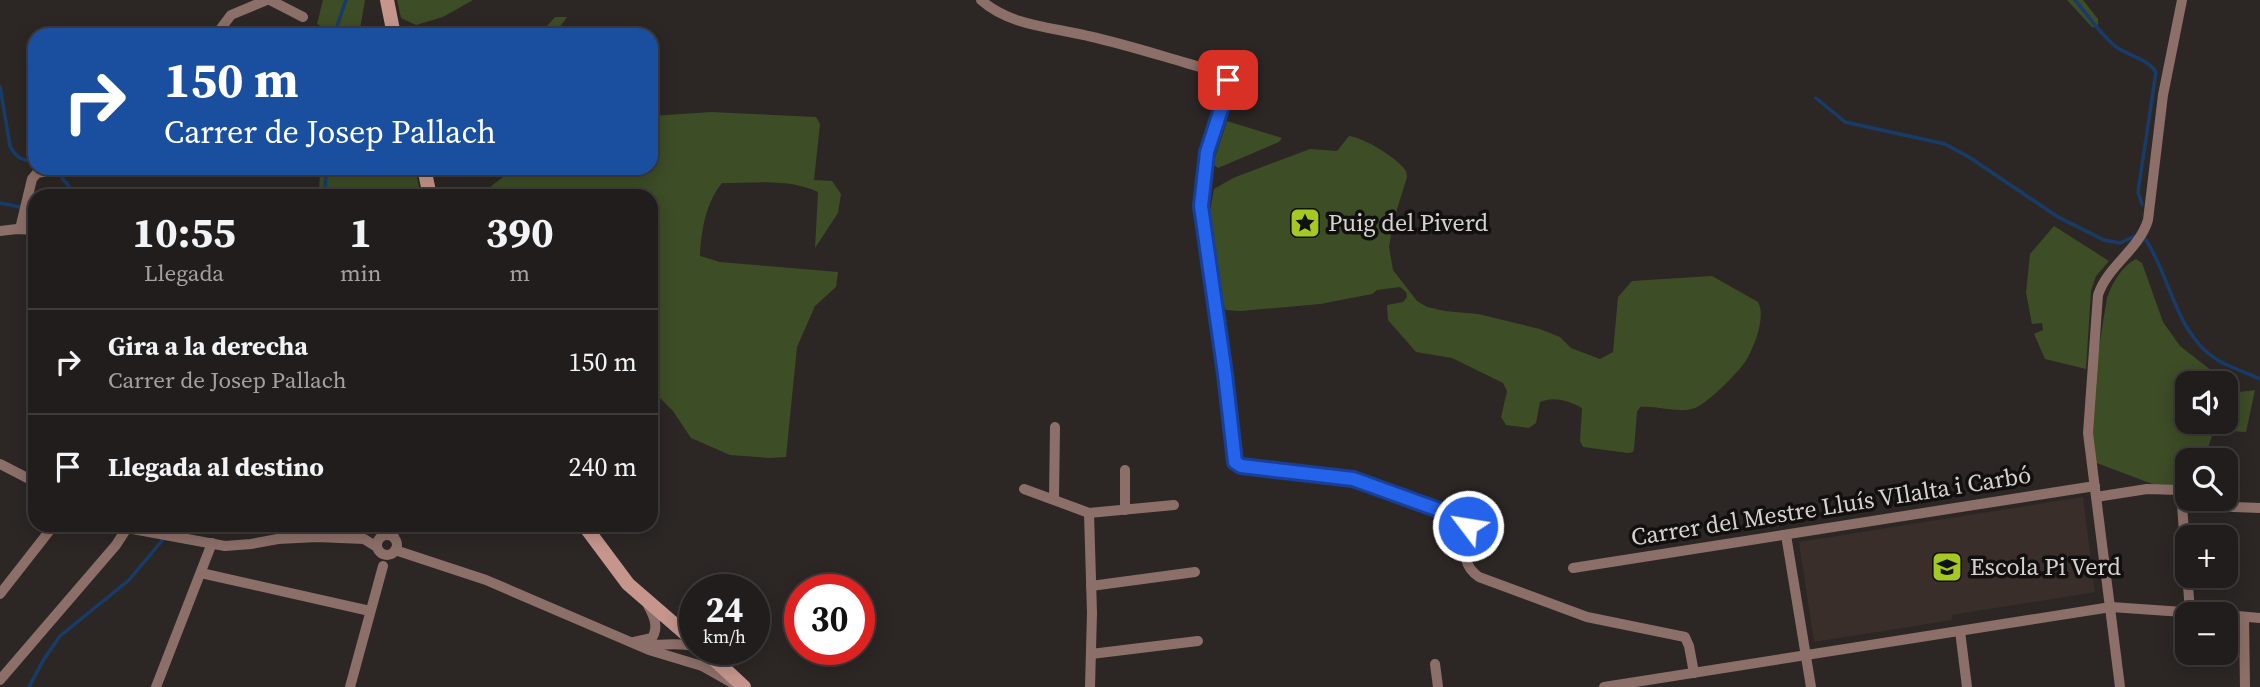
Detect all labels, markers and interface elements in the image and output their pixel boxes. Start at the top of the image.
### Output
text: 150 m [164,46,299,113]
pin [1198,50,1258,110]
icon: right [49,56,140,147]
icon: arrive [1209,61,1247,99]
text: Carrer de Josep Pallach [164,110,496,154]
text: 10:55 [132,203,236,261]
text: 1 [349,203,372,261]
text: 390 [486,203,554,261]
place icon: Puig del Piverd [1288,206,1322,240]
place label: Puig del Piverd [1328,206,1489,239]
text: Llegada [144,257,224,289]
text: min [340,257,381,289]
text: m [509,257,530,289]
text: Gira a la derecha [108,328,308,364]
icon: right [49,343,87,381]
text: 150 m [569,344,637,380]
text: Carrer de Josep Pallach [108,364,347,396]
map controls [2175,371,2238,665]
button: sound [2175,371,2238,434]
icon: arrive [49,448,87,486]
button: search [2175,448,2238,511]
text: Llegada al destino [108,449,324,485]
text: 240 m [569,449,637,485]
street label: Carrer del Mestre Lluís VIlalta i Carbó [1629,458,2033,553]
position arrow [1431,489,1505,563]
button: + [2175,525,2238,588]
school or university icon: Escola Pi Verd [1930,550,1964,584]
place label: Escola Pi Verd [1970,550,2121,583]
speed limit sign: 30 [784,574,875,665]
text: 24 [706,586,743,634]
button: − [2175,602,2238,665]
text: km/h [703,624,746,649]

